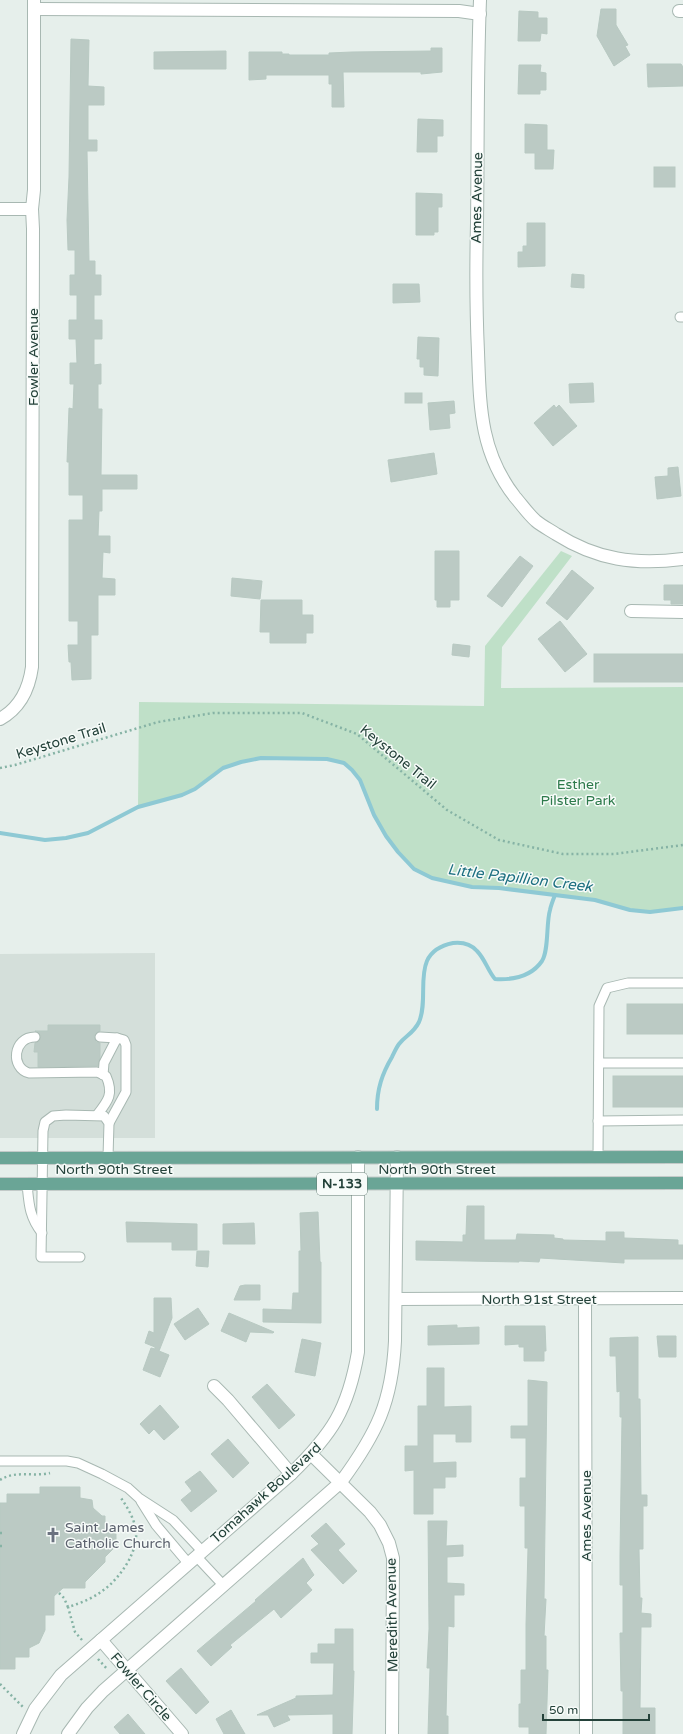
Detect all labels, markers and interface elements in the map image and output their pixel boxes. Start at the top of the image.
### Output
street label: Ames Avenue [468,152,486,244]
street label: Fowler Avenue [25,308,42,406]
street label: Keystone Trail [14,719,108,763]
street label: Keystone Trail [356,721,440,793]
park label: Esther Pilster Park [540,776,616,809]
water label: Little Papillion Creek [447,860,595,896]
street label: North 90th Street [55,1161,173,1178]
street label: North 90th Street [378,1161,496,1178]
road number: N-133 [317,1173,367,1195]
street label: North 91st Street [481,1291,597,1308]
street label: Tomahawk Boulevard [207,1439,325,1547]
street label: Ames Avenue [578,1470,595,1562]
place label: Saint James Catholic Church [65,1519,171,1552]
church icon: Saint James Catholic Church [44,1526,62,1544]
street label: Meredith Avenue [383,1558,401,1672]
street label: Fowler Circle [107,1649,175,1725]
scale bar [543,1696,649,1722]
text: 50 m [549,1703,578,1717]

